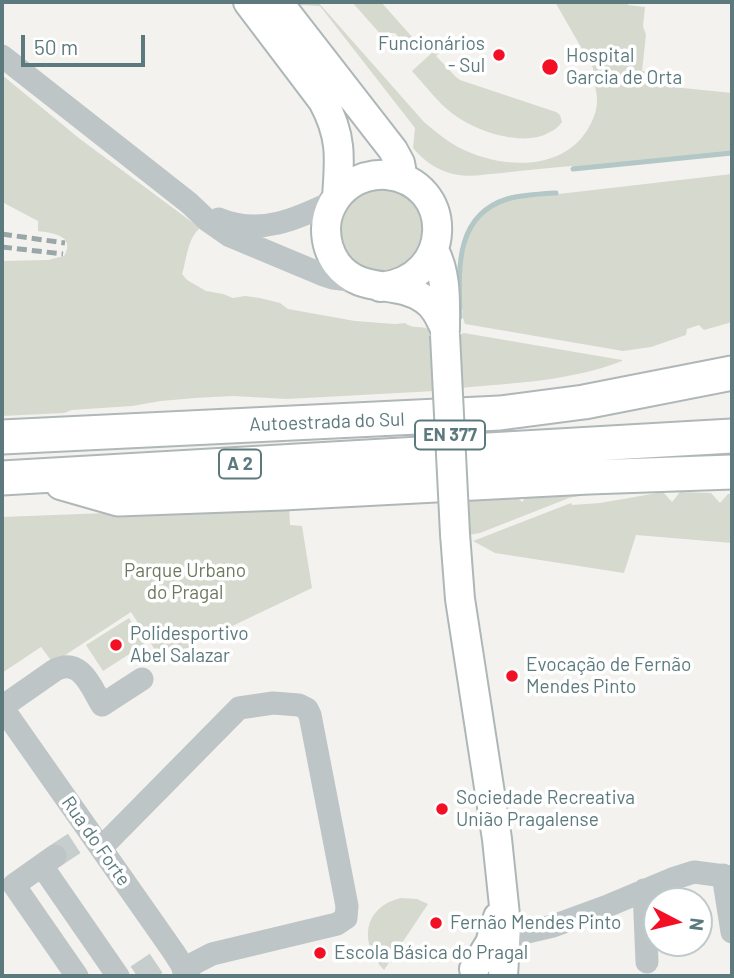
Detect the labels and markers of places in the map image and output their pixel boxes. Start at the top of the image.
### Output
place label: Funcionários - Sul [378,33,485,77]
place label: Hospital Garcia de Orta [566,45,682,89]
marker: Funcionários - Sul [491,47,507,63]
marker: Hospital Garcia de Orta [540,57,560,77]
place label: Polidesportivo Abel Salazar [130,623,249,667]
marker: Polidesportivo Abel Salazar [108,637,124,653]
place label: Evocação de Fernão Mendes Pinto [526,654,691,698]
marker: Evocação de Fernão Mendes Pinto [504,668,520,684]
place label: Sociedade Recreativa União Pragalense [456,787,635,831]
marker: Sociedade Recreativa União Pragalense [434,801,450,817]
place label: Fernão Mendes Pinto [450,912,621,934]
marker: Fernão Mendes Pinto [428,915,444,931]
place label: Escola Básica do Pragal [334,942,528,964]
marker: Escola Básica do Pragal [312,945,328,961]

